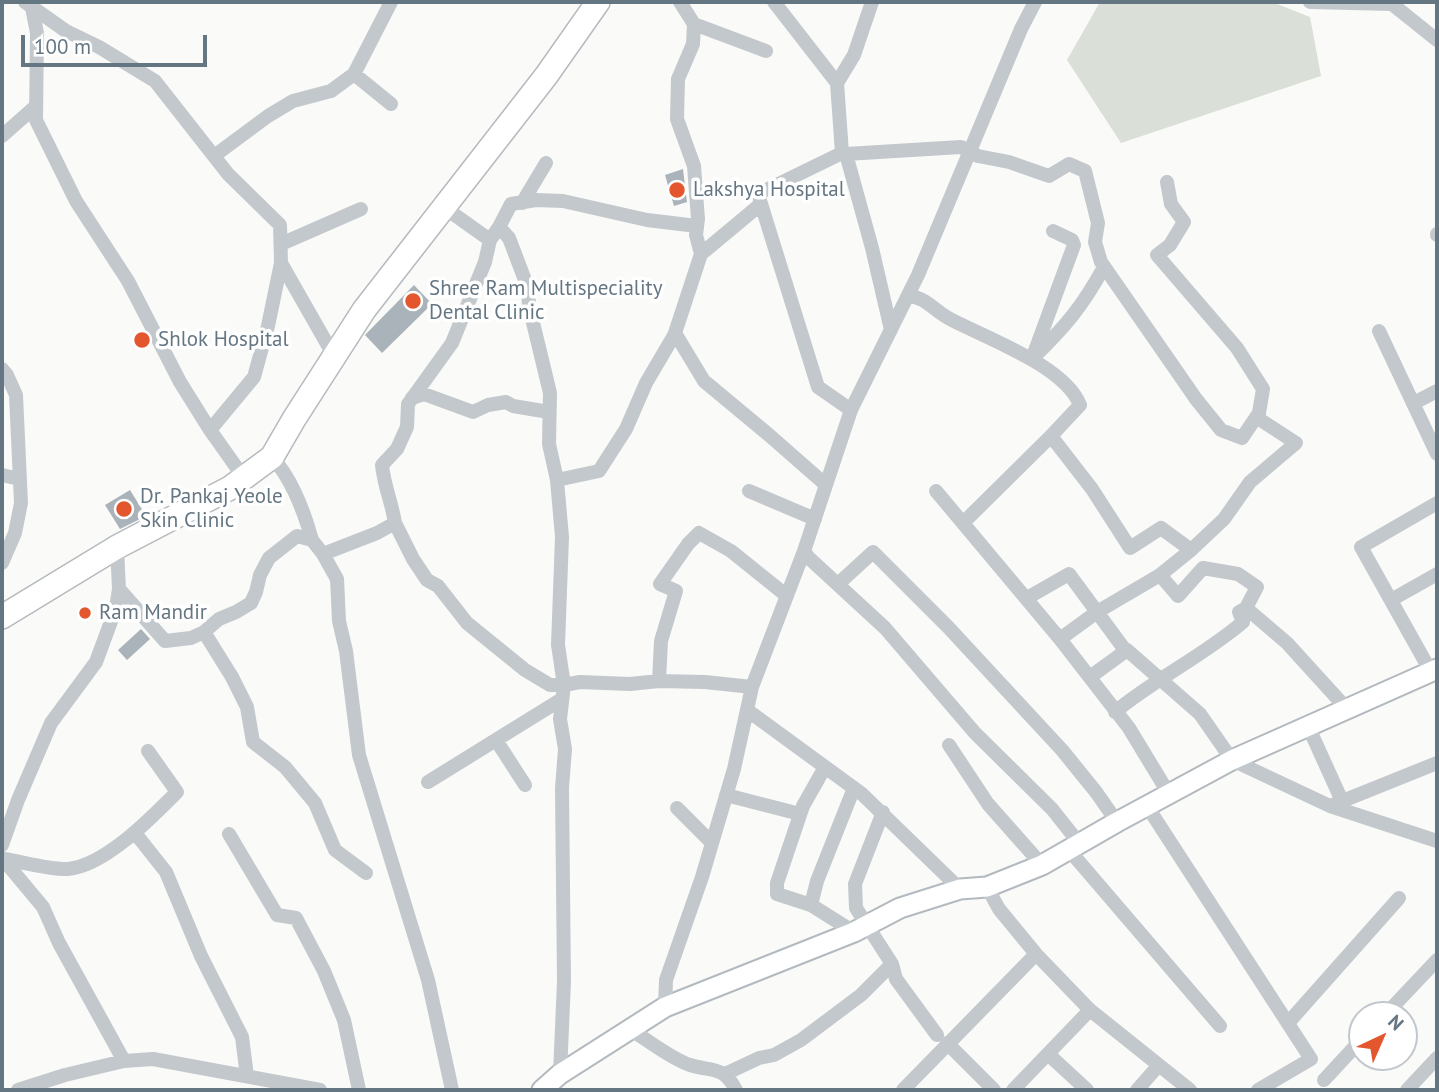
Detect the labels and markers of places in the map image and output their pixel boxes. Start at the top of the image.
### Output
place label: Lakshya Hospital [693,177,845,203]
marker: Lakshya Hospital [667,180,687,200]
place label: Shree Ram Multispeciality Dental Clinic [429,276,662,326]
marker: Shree Ram Multispeciality Dental Clinic [403,291,423,311]
place label: Shlok Hospital [158,327,289,353]
marker: Shlok Hospital [132,330,152,350]
place label: Dr. Pankaj Yeole Skin Clinic [140,484,283,534]
marker: Dr. Pankaj Yeole Skin Clinic [114,499,134,519]
place label: Ram Mandir [99,600,207,626]
marker: Ram Mandir [77,605,93,621]

